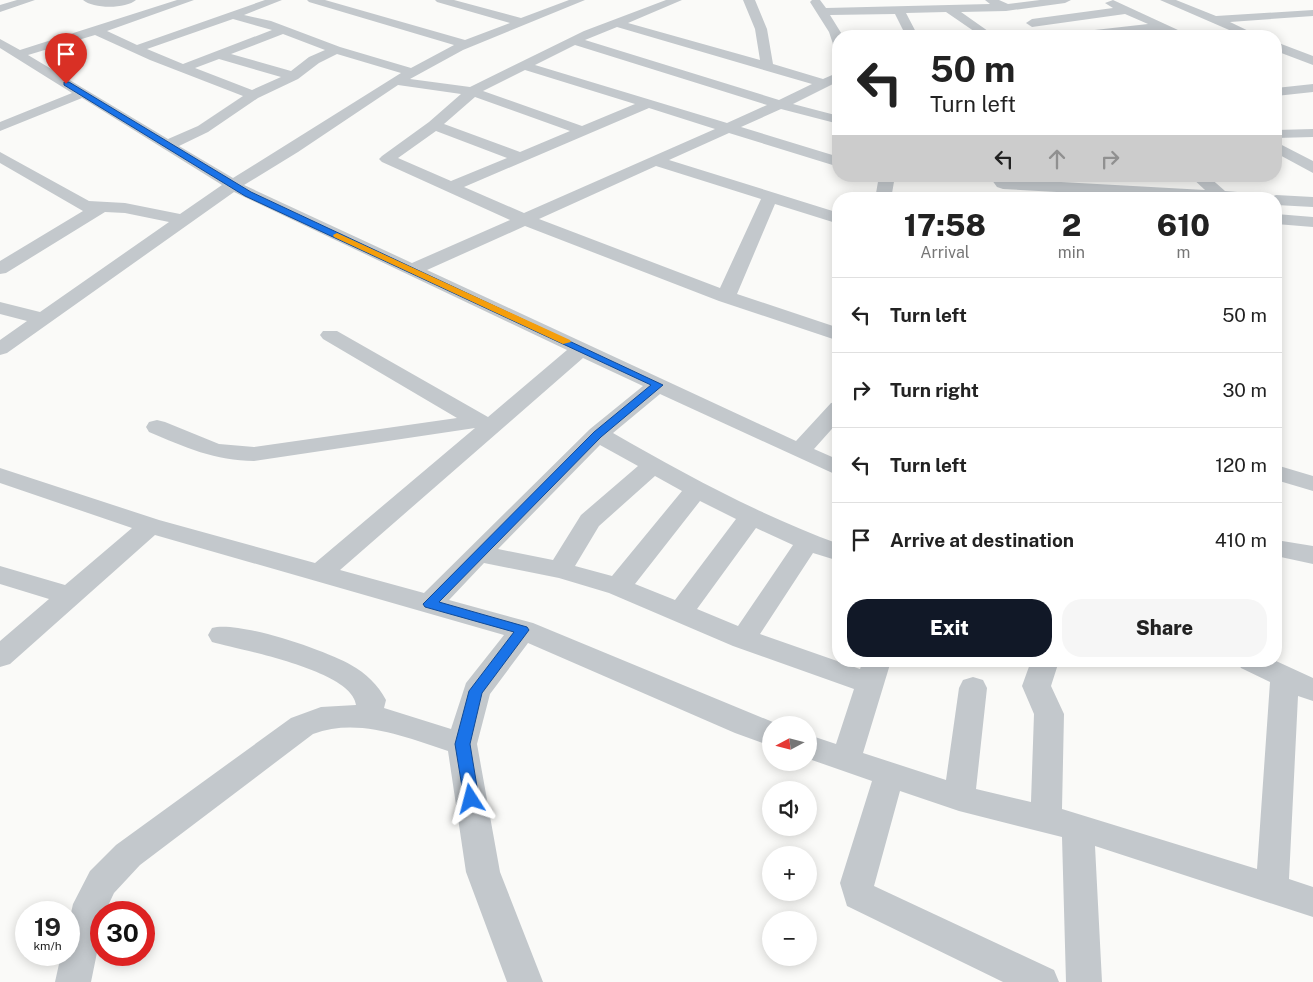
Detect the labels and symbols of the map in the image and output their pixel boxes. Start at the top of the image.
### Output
pin [45,33,87,84]
north arrow [762,716,818,771]
position arrow [444,772,496,824]
speed limit sign: 30 [90,901,155,966]

